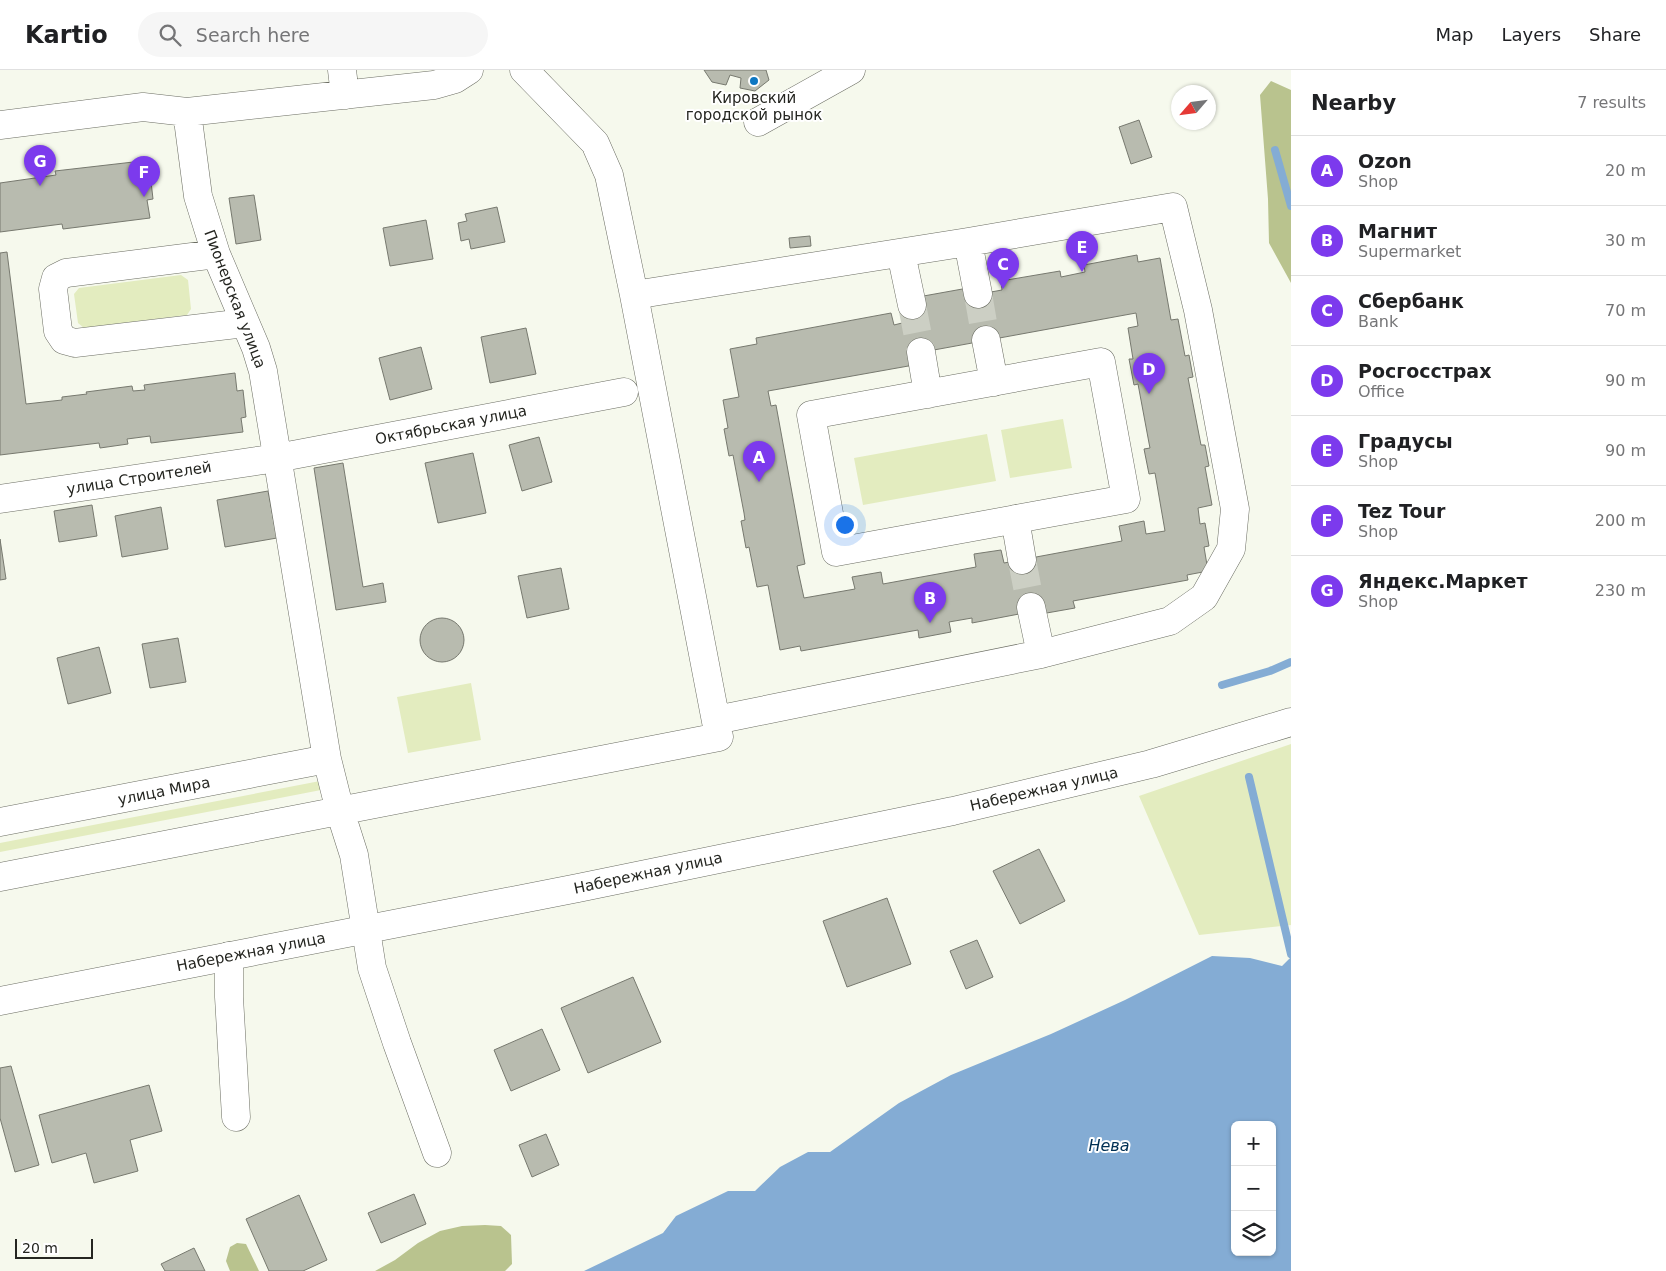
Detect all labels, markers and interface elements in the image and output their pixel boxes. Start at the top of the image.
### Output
search box [138,12,488,57]
text: Kartio [25,21,108,49]
icon: search [156,21,184,49]
text: Search here [196,24,310,46]
text: Map [1435,24,1473,45]
text: Layers [1501,24,1561,45]
text: Share [1589,24,1641,45]
marker: Кировский городской рынок [748,75,760,87]
north arrow [1171,85,1216,130]
place label: Кировский городской рынок [686,89,822,124]
text: Nearby [1311,91,1396,115]
text: 7 results [1577,93,1646,112]
pin: G [24,145,56,186]
text: Ozon [1358,150,1412,172]
pin: F [128,156,160,197]
text: A [1321,161,1333,180]
text: 20 m [1605,161,1646,180]
text: Shop [1358,172,1398,191]
text: Магнит [1358,220,1437,242]
street label: Пионерская улица [200,227,270,371]
pin: E [1066,231,1098,272]
text: B [1321,231,1333,250]
text: 30 m [1605,231,1646,250]
text: Supermarket [1358,242,1461,261]
pin: C [987,248,1019,289]
text: Сбербанк [1358,290,1464,312]
text: C [1321,301,1333,320]
text: 70 m [1605,301,1646,320]
text: Bank [1358,312,1398,331]
pin: D [1133,353,1165,394]
text: Росгосстрах [1358,360,1491,382]
text: D [1320,371,1334,390]
text: 90 m [1605,371,1646,390]
text: Office [1358,382,1405,401]
street label: Октябрьская улица [374,401,528,449]
text: Градусы [1358,430,1453,452]
pin: A [743,441,775,482]
text: E [1322,441,1332,460]
text: 90 m [1605,441,1646,460]
text: Shop [1358,452,1398,471]
street label: улица Строителей [65,458,213,498]
text: Tez Tour [1358,500,1445,522]
text: F [1322,511,1332,530]
text: 200 m [1595,511,1646,530]
your location [832,512,858,538]
text: Shop [1358,522,1398,541]
text: Яндекс.Маркет [1358,570,1528,592]
text: G [1320,581,1334,600]
text: 230 m [1595,581,1646,600]
pin: B [914,582,946,623]
text: Shop [1358,592,1398,611]
street label: Набережная улица [968,763,1120,815]
street label: улица Мира [116,773,212,809]
street label: Набережная улица [572,848,724,898]
street label: Набережная улица [175,929,327,975]
map controls [1231,1121,1276,1256]
button: + [1231,1121,1276,1166]
water label: Нева [1088,1136,1130,1155]
button: − [1231,1166,1276,1211]
button: layers [1231,1211,1276,1256]
scale bar [15,1236,92,1259]
text: 20 m [22,1240,58,1256]

